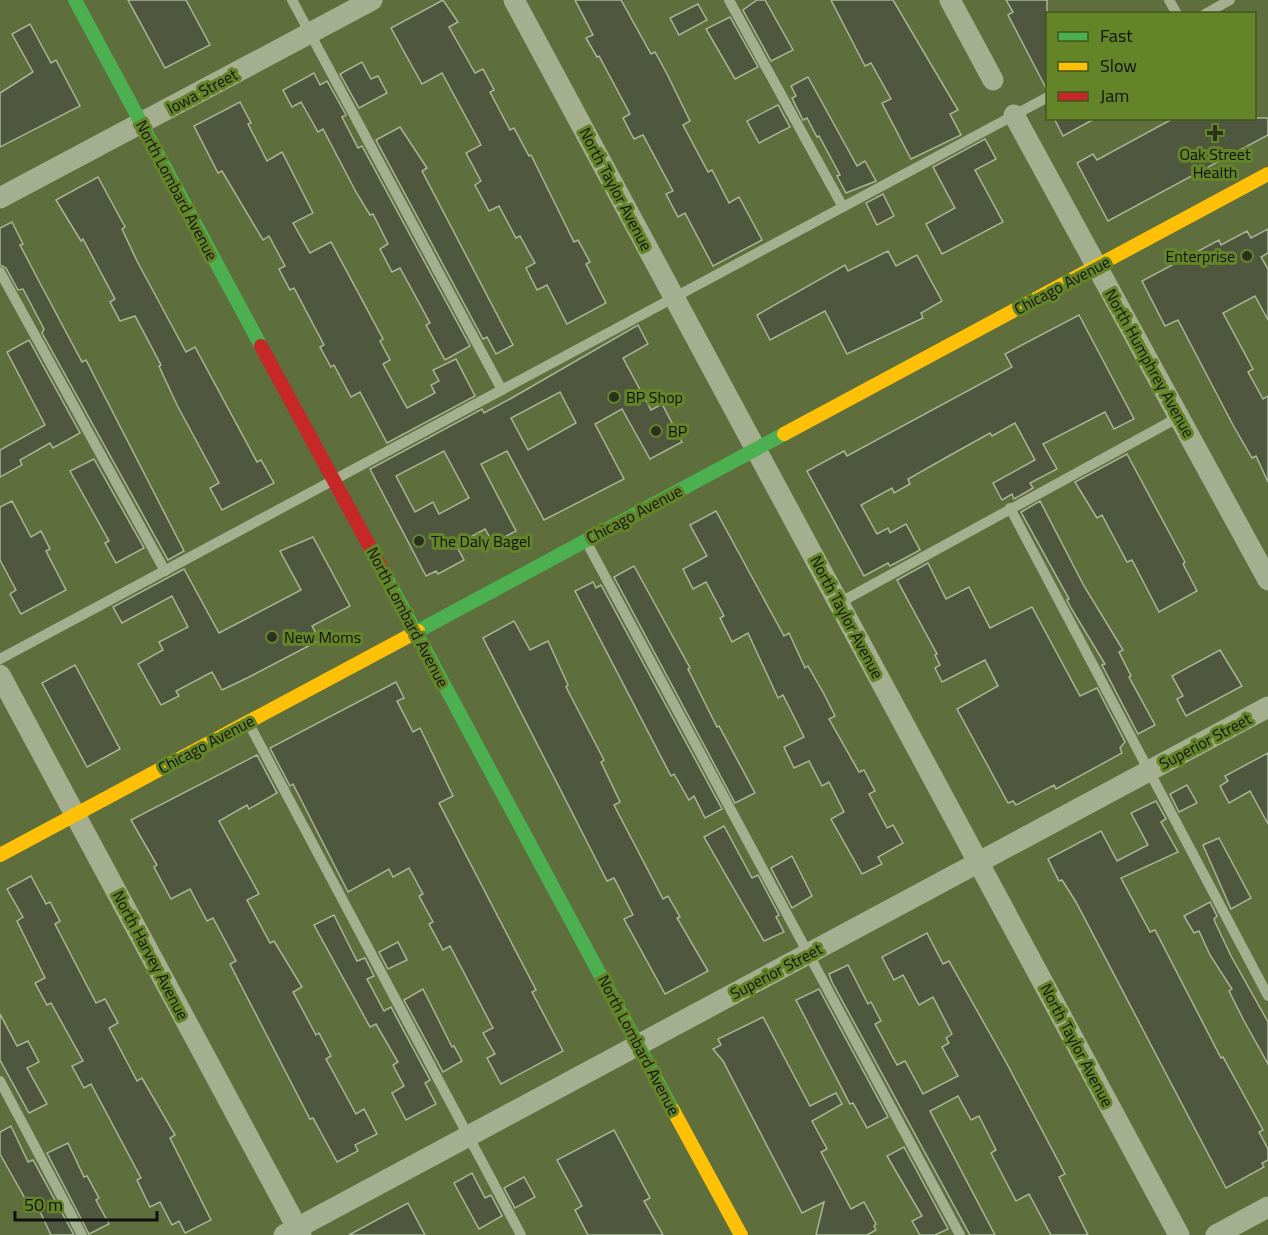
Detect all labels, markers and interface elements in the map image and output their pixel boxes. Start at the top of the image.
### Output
legend [1046,12,1256,120]
text: Fast [1100,22,1133,49]
text: Slow [1100,52,1137,79]
street label: Iowa Street [162,62,242,120]
text: Jam [1100,82,1129,109]
street label: North Lombard Avenue [130,116,224,264]
street label: North Taylor Avenue [573,123,659,255]
marker: Oak Street Health [1206,124,1224,142]
place label: Oak Street Health [1179,142,1251,184]
place label: Enterprise [1165,244,1235,268]
marker: Enterprise [1240,249,1254,263]
street label: Chicago Avenue [1010,250,1114,320]
street label: North Humphrey Avenue [1099,284,1201,442]
place label: BP Shop [626,385,683,409]
marker: BP Shop [607,390,621,404]
place label: BP [668,419,687,443]
marker: BP [649,424,663,438]
street label: Chicago Avenue [582,479,686,549]
place label: The Daly Bagel [431,529,531,553]
marker: The Daly Bagel [412,534,426,548]
street label: North Lombard Avenue [361,543,455,691]
street label: North Taylor Avenue [804,551,890,683]
place label: New Moms [284,625,361,649]
marker: New Moms [265,630,279,644]
street label: Superior Street [1155,706,1256,775]
street label: Chicago Avenue [154,709,258,779]
street label: North Harvey Avenue [107,886,195,1024]
street label: Superior Street [726,936,827,1005]
street label: North Lombard Avenue [592,971,686,1119]
street label: North Taylor Avenue [1034,979,1120,1111]
scale bar [15,1184,158,1222]
text: 50 m [24,1191,63,1218]

